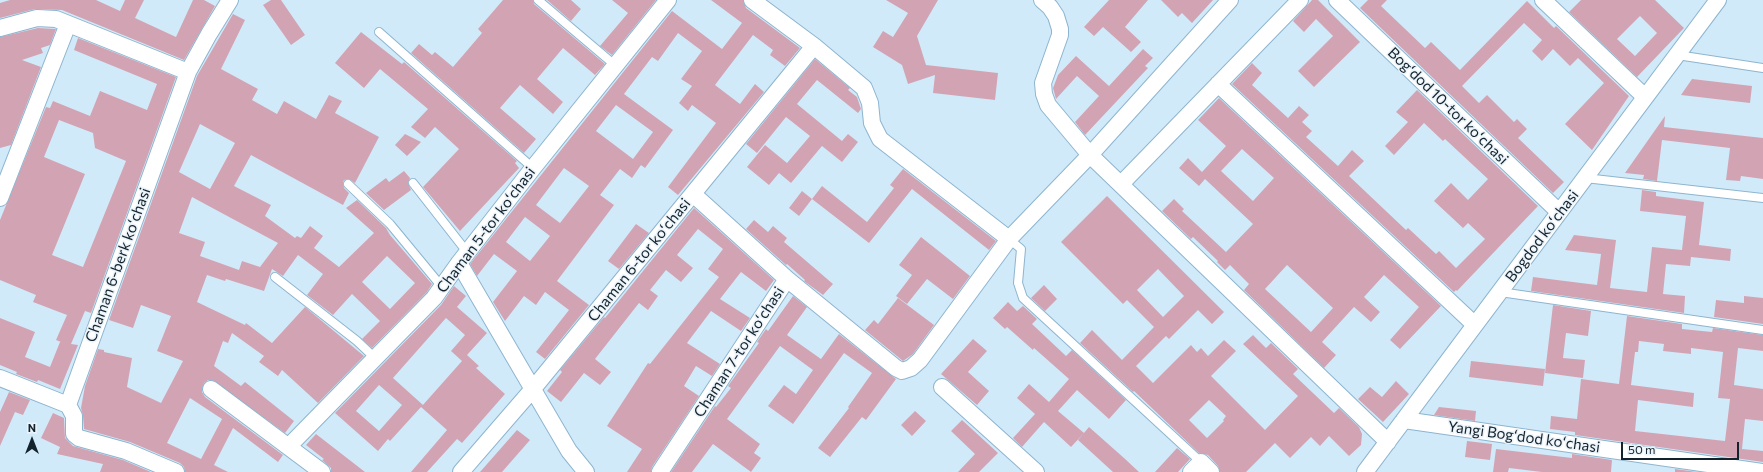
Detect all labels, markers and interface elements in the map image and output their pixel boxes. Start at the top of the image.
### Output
street label: Bogʻdod 10-tor koʻchasi [1384,44,1512,168]
street label: Chaman 5-tor koʻchasi [433,164,539,296]
street label: Chaman 6-berk koʻchasi [82,185,154,345]
street label: Bogdod koʻchasi [1502,186,1582,286]
street label: Chaman 6-tor koʻchasi [584,195,694,325]
street label: Chaman 7-tor koʻchasi [690,283,788,421]
street label: Yangi Bogʻdod koʻchasi [1447,417,1601,457]
north arrow [12,420,52,460]
text: N [28,421,36,434]
scale bar [1623,434,1741,460]
text: 50 m [1628,442,1656,456]

